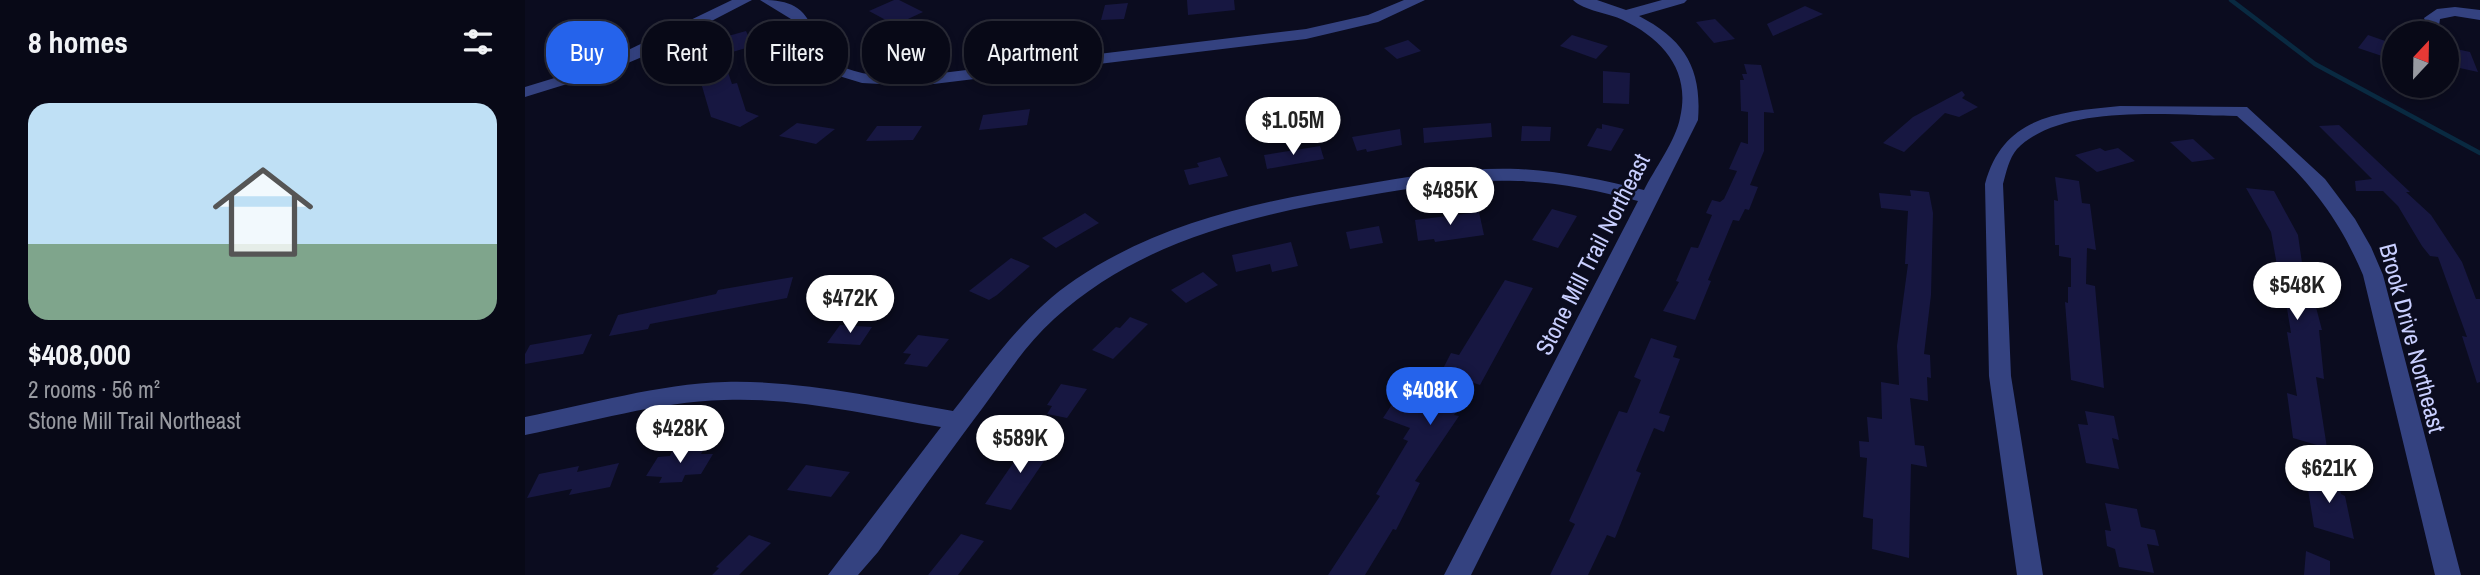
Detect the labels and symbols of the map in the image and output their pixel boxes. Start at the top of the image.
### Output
north arrow [2382,21,2459,98]
pin: $1.05M [1236,97,1350,157]
street label: Stone Mill Trail Northeast [1527,147,1657,360]
pin: $485K [1401,168,1499,227]
street label: Brook Drive Northeast [2372,240,2454,437]
pin: $548K [2248,262,2346,322]
pin: $472K [801,276,899,335]
pin: $408K [1381,368,1479,427]
pin: $428K [631,406,729,465]
pin: $589K [971,416,1069,475]
pin: $621K [2280,446,2378,505]

